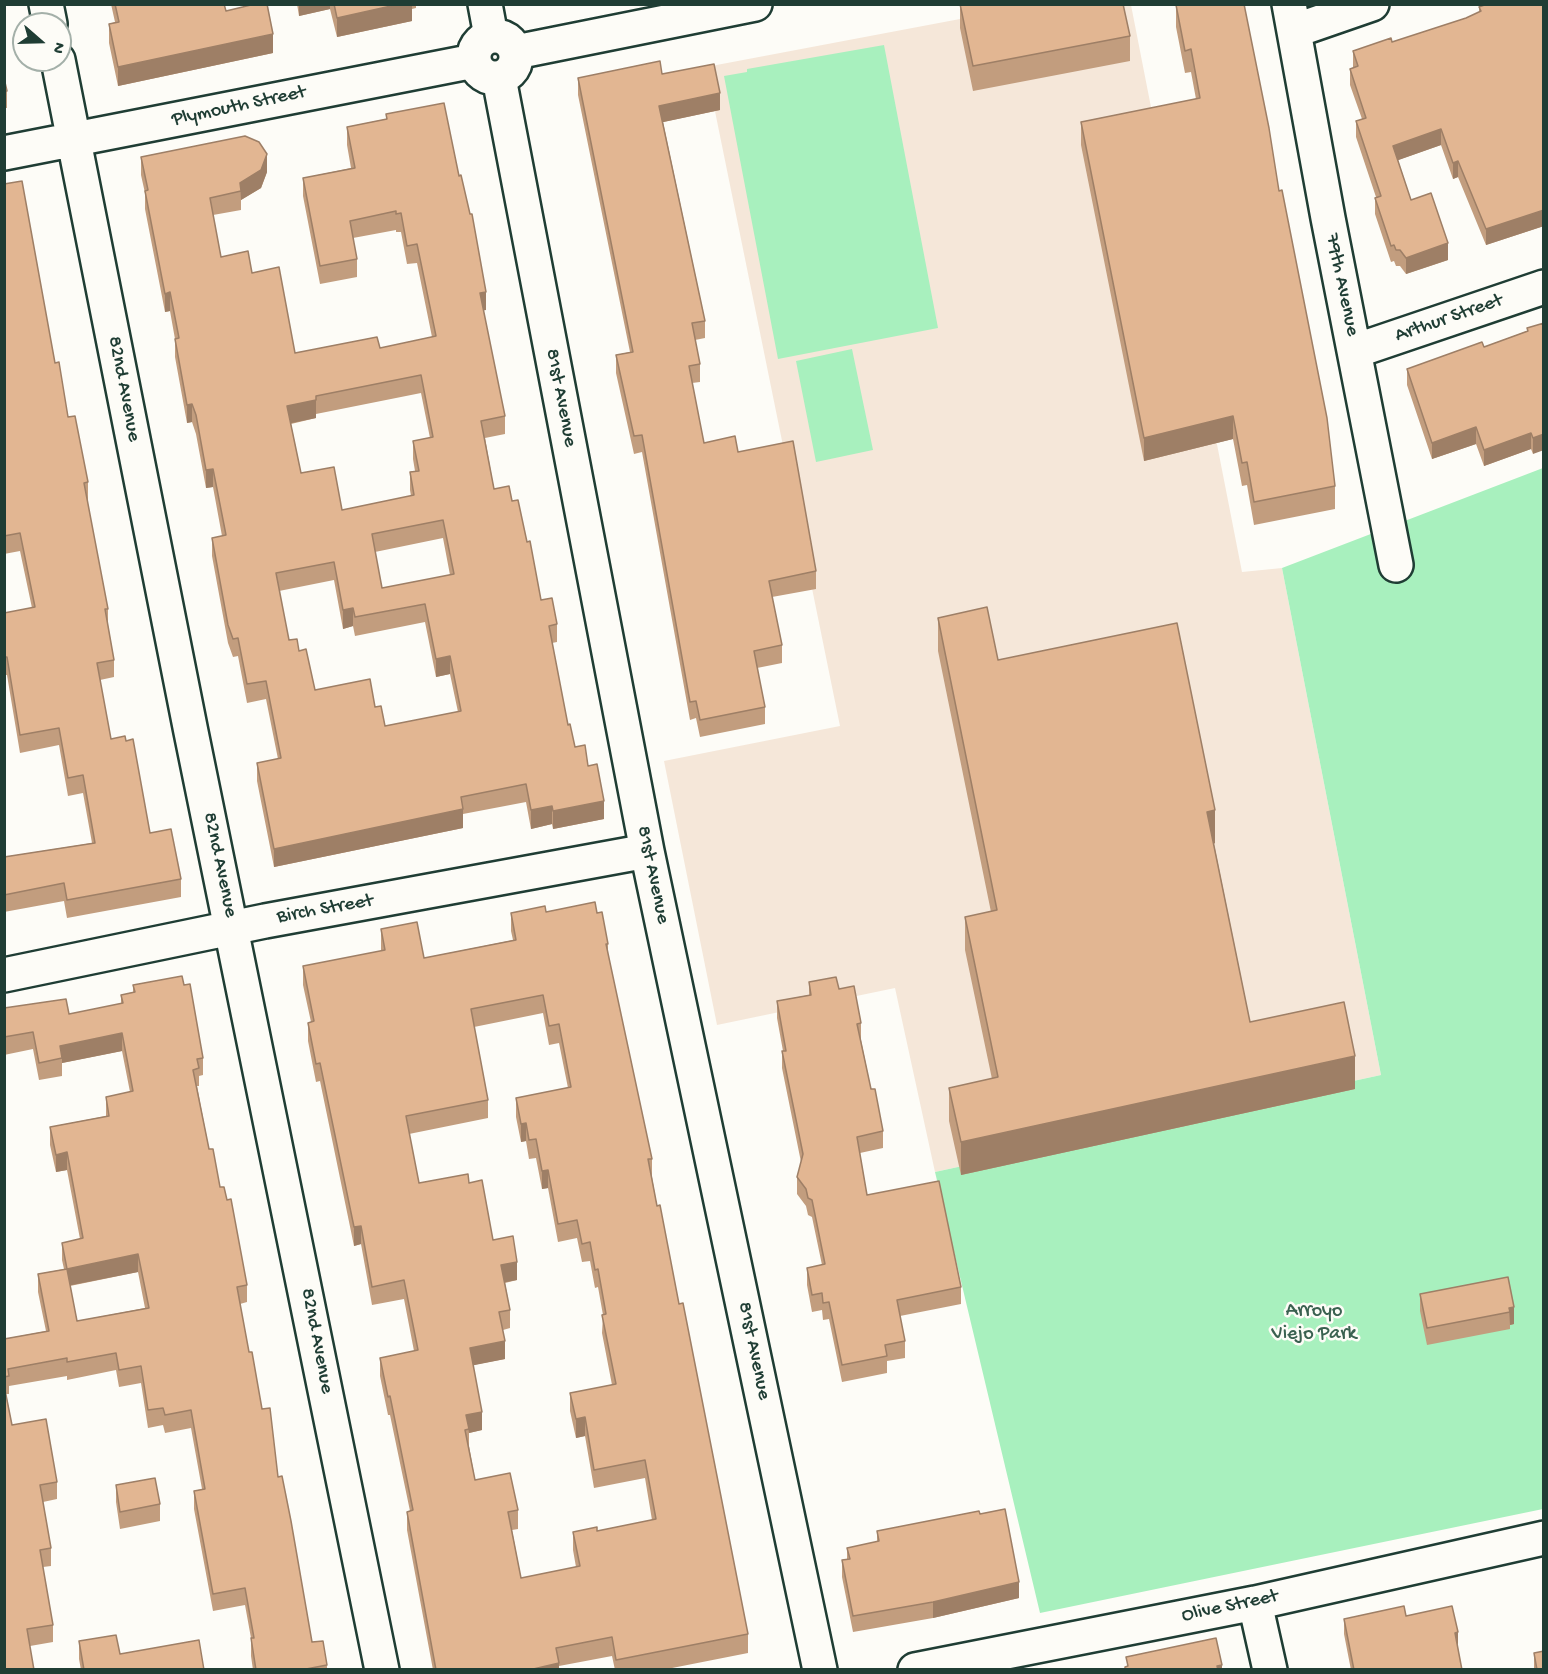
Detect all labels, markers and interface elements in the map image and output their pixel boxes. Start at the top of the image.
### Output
north arrow [12,12,72,72]
text: N [47,39,68,56]
street label: Plymouth Street [170,81,308,133]
street label: 79th Avenue [1318,232,1364,338]
street label: Arthur Street [1392,289,1506,349]
street label: 82nd Avenue [101,334,145,444]
street label: 81st Avenue [539,347,581,449]
street label: 82nd Avenue [196,810,242,920]
street label: 81st Avenue [630,824,674,926]
street label: Birch Street [275,890,375,930]
street label: 82nd Avenue [294,1286,338,1396]
street label: 81st Avenue [731,1300,775,1402]
park label: Arroyo Viejo Park [1272,1300,1356,1347]
street label: Olive Street [1180,1585,1280,1629]

